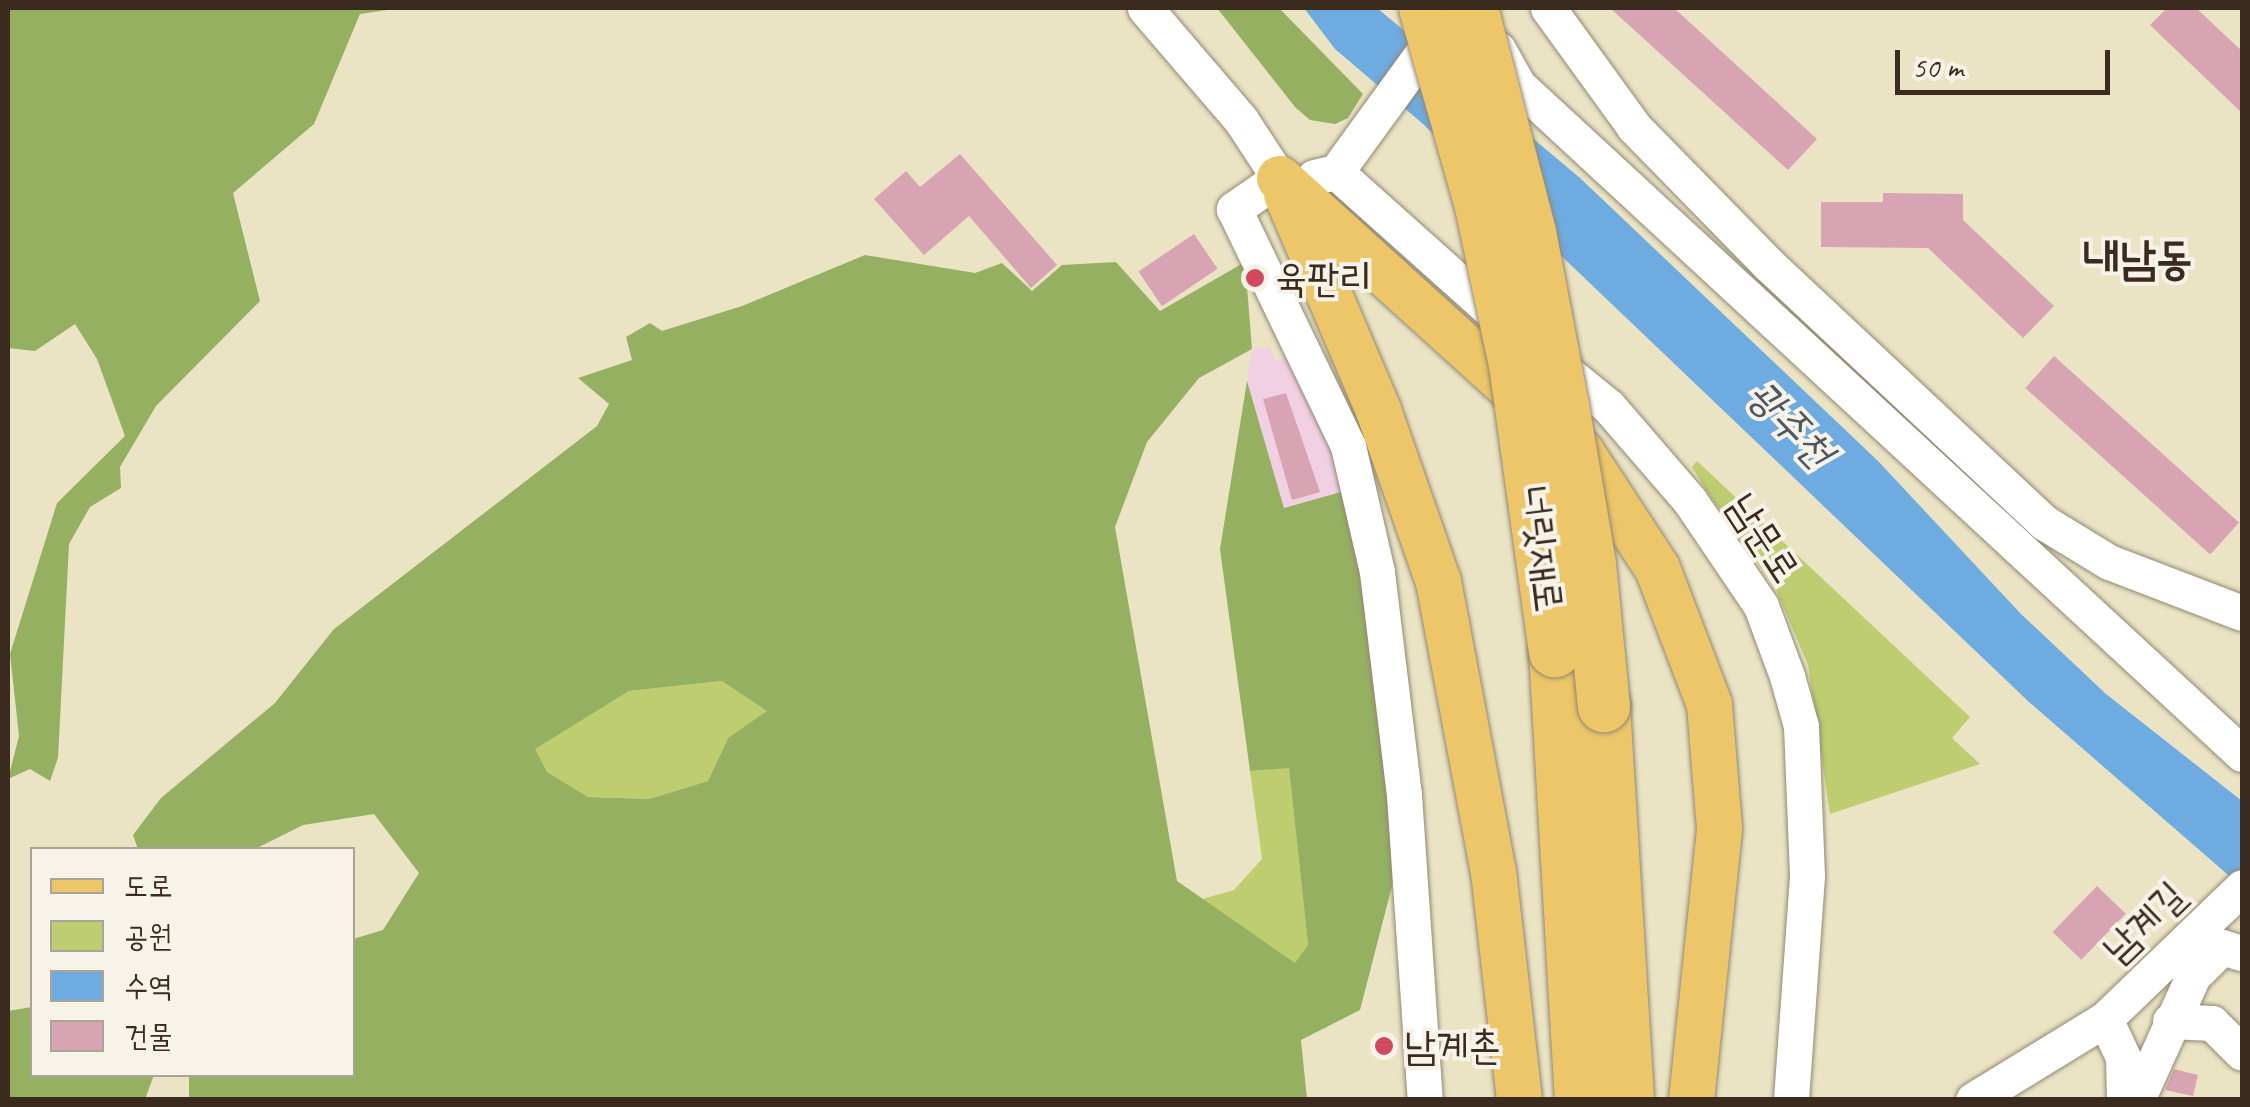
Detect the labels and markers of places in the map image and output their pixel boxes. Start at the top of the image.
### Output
place label: 육판리 [1275,254,1372,302]
marker: 육판리 [1244,267,1266,289]
place label: 남계촌 [1404,1022,1501,1070]
marker: 남계촌 [1373,1035,1395,1057]

